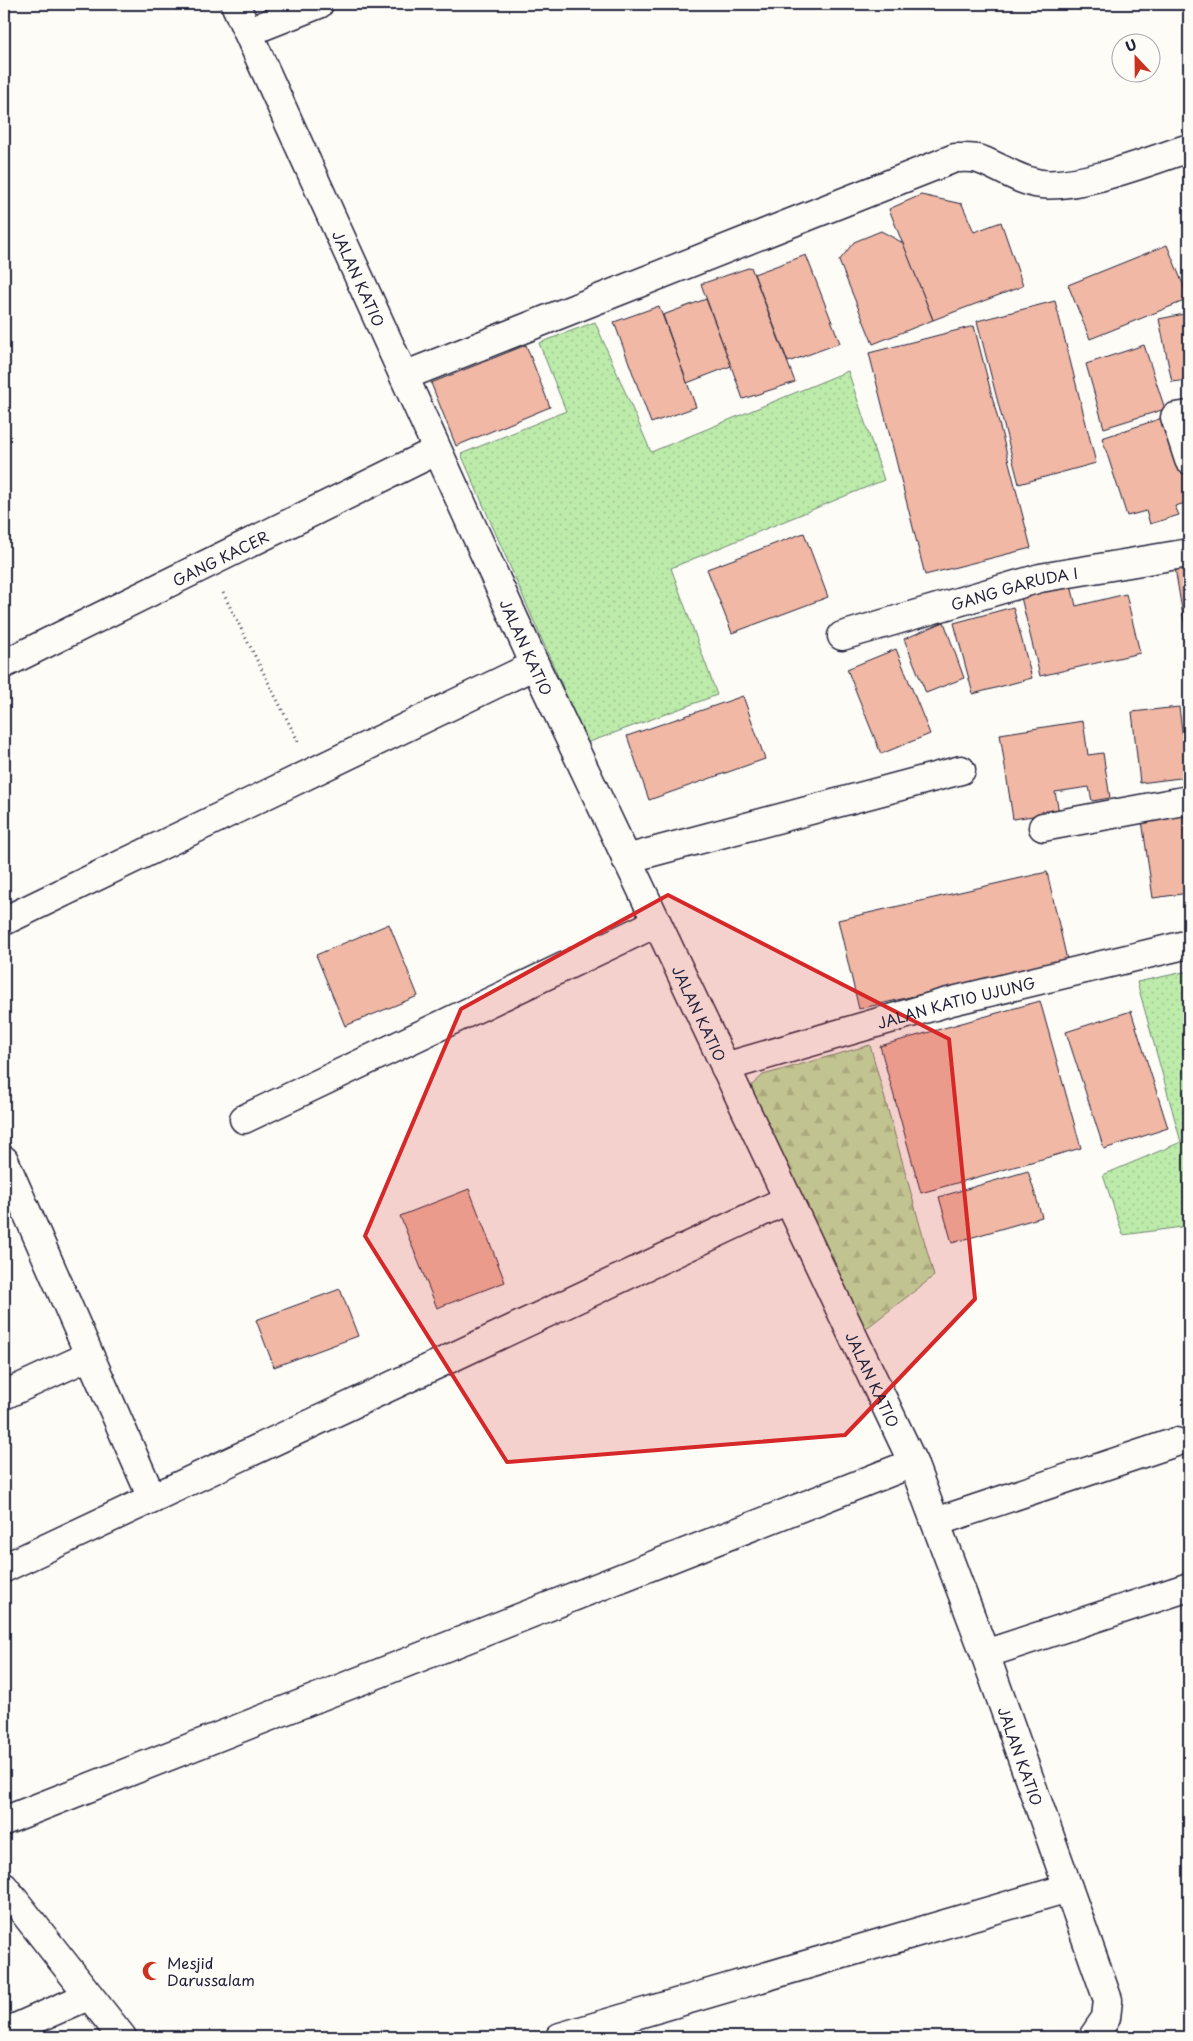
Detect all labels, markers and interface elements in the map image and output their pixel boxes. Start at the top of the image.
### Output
north arrow [1110,32,1160,82]
text: U [1122,34,1140,57]
street label: JALAN KATIO [327,226,391,330]
street label: GANG KACER [168,524,272,591]
street label: GANG GARUDA I [948,560,1079,615]
street label: JALAN KATIO [495,595,559,699]
street label: JALAN KATIO [667,961,732,1065]
street label: JALAN KATIO UJUNG [874,970,1037,1034]
street label: JALAN KATIO [841,1327,906,1431]
street label: JALAN KATIO [993,1703,1049,1809]
place label: Mesjid Darussalam [167,1951,255,1991]
mosque icon: Mesjid Darussalam [141,1960,163,1982]

